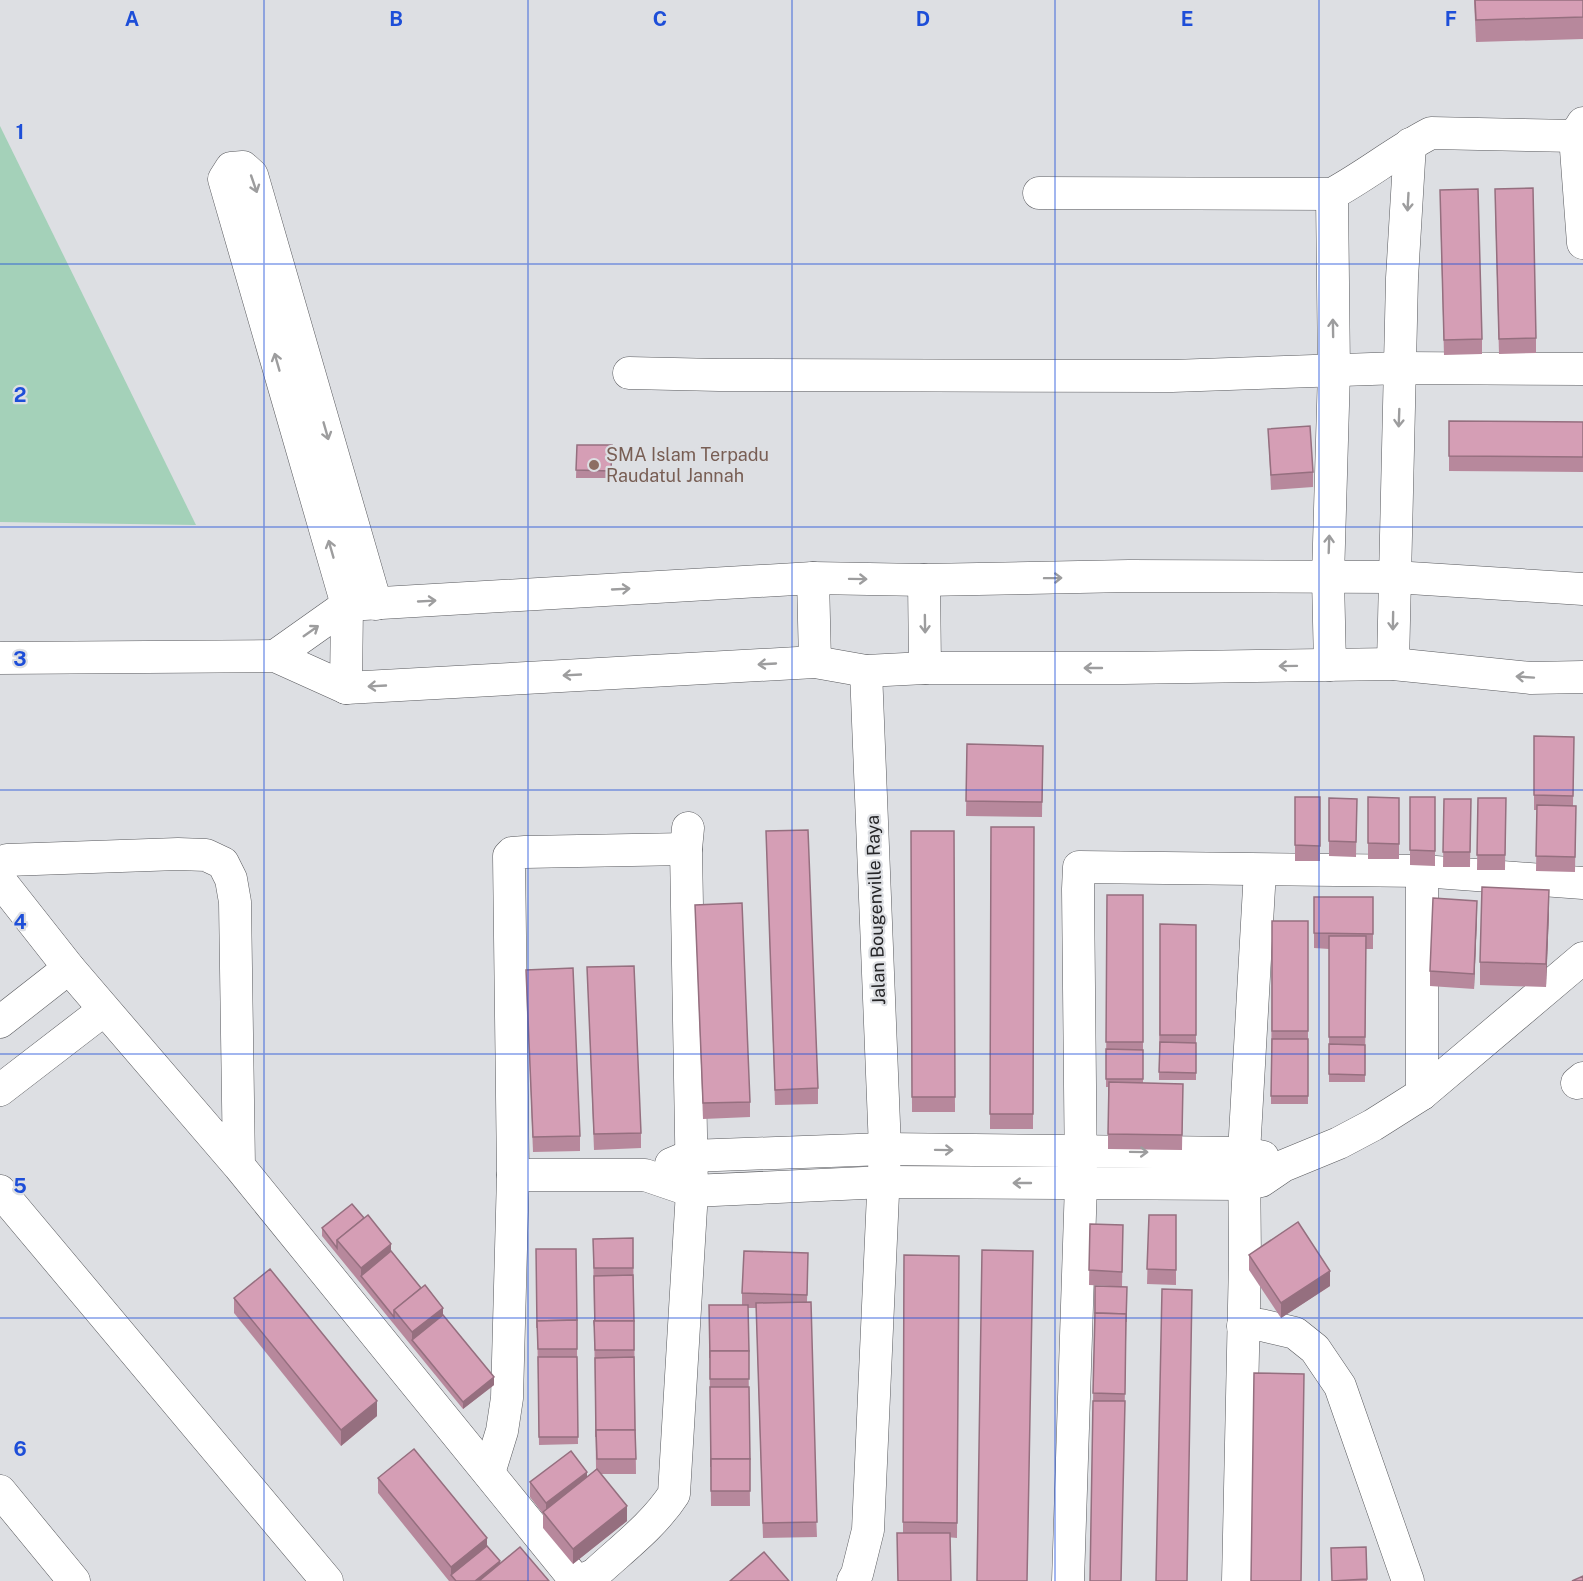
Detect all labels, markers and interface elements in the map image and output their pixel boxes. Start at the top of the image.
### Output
text: A [125,7,139,31]
text: B [389,7,403,31]
text: C [653,7,667,31]
text: D [916,7,930,31]
text: E [1181,7,1193,31]
text: F [1445,7,1457,31]
text: 1 [16,120,24,144]
one-way arrow [250,174,261,192]
one-way arrow [1402,192,1413,212]
one-way arrow [1327,318,1339,338]
one-way arrow [270,353,282,372]
text: 2 [14,383,26,407]
one-way arrow [1393,407,1404,427]
one-way arrow [321,421,332,440]
place label: SMA Islam Terpadu Raudatul Jannah [606,444,769,486]
marker: SMA Islam Terpadu Raudatul Jannah [587,458,601,472]
one-way arrow [1323,534,1334,554]
one-way arrow [325,540,336,559]
one-way arrow [1043,572,1063,583]
one-way arrow [848,573,868,584]
one-way arrow [611,584,631,595]
one-way arrow [416,595,436,606]
one-way arrow [1388,610,1399,630]
one-way arrow [919,613,931,633]
one-way arrow [303,625,319,637]
text: 3 [13,647,27,671]
one-way arrow [757,659,777,670]
one-way arrow [1279,660,1299,672]
one-way arrow [1084,662,1104,674]
one-way arrow [563,670,583,681]
one-way arrow [1515,672,1535,683]
one-way arrow [368,681,388,692]
street label: Jalan Bougenville Raya [862,815,889,1005]
text: 4 [13,910,27,934]
one-way arrow [933,1144,953,1156]
one-way arrow [1128,1146,1148,1158]
text: 5 [13,1174,27,1198]
one-way arrow [1013,1177,1033,1189]
text: 6 [13,1437,27,1461]

